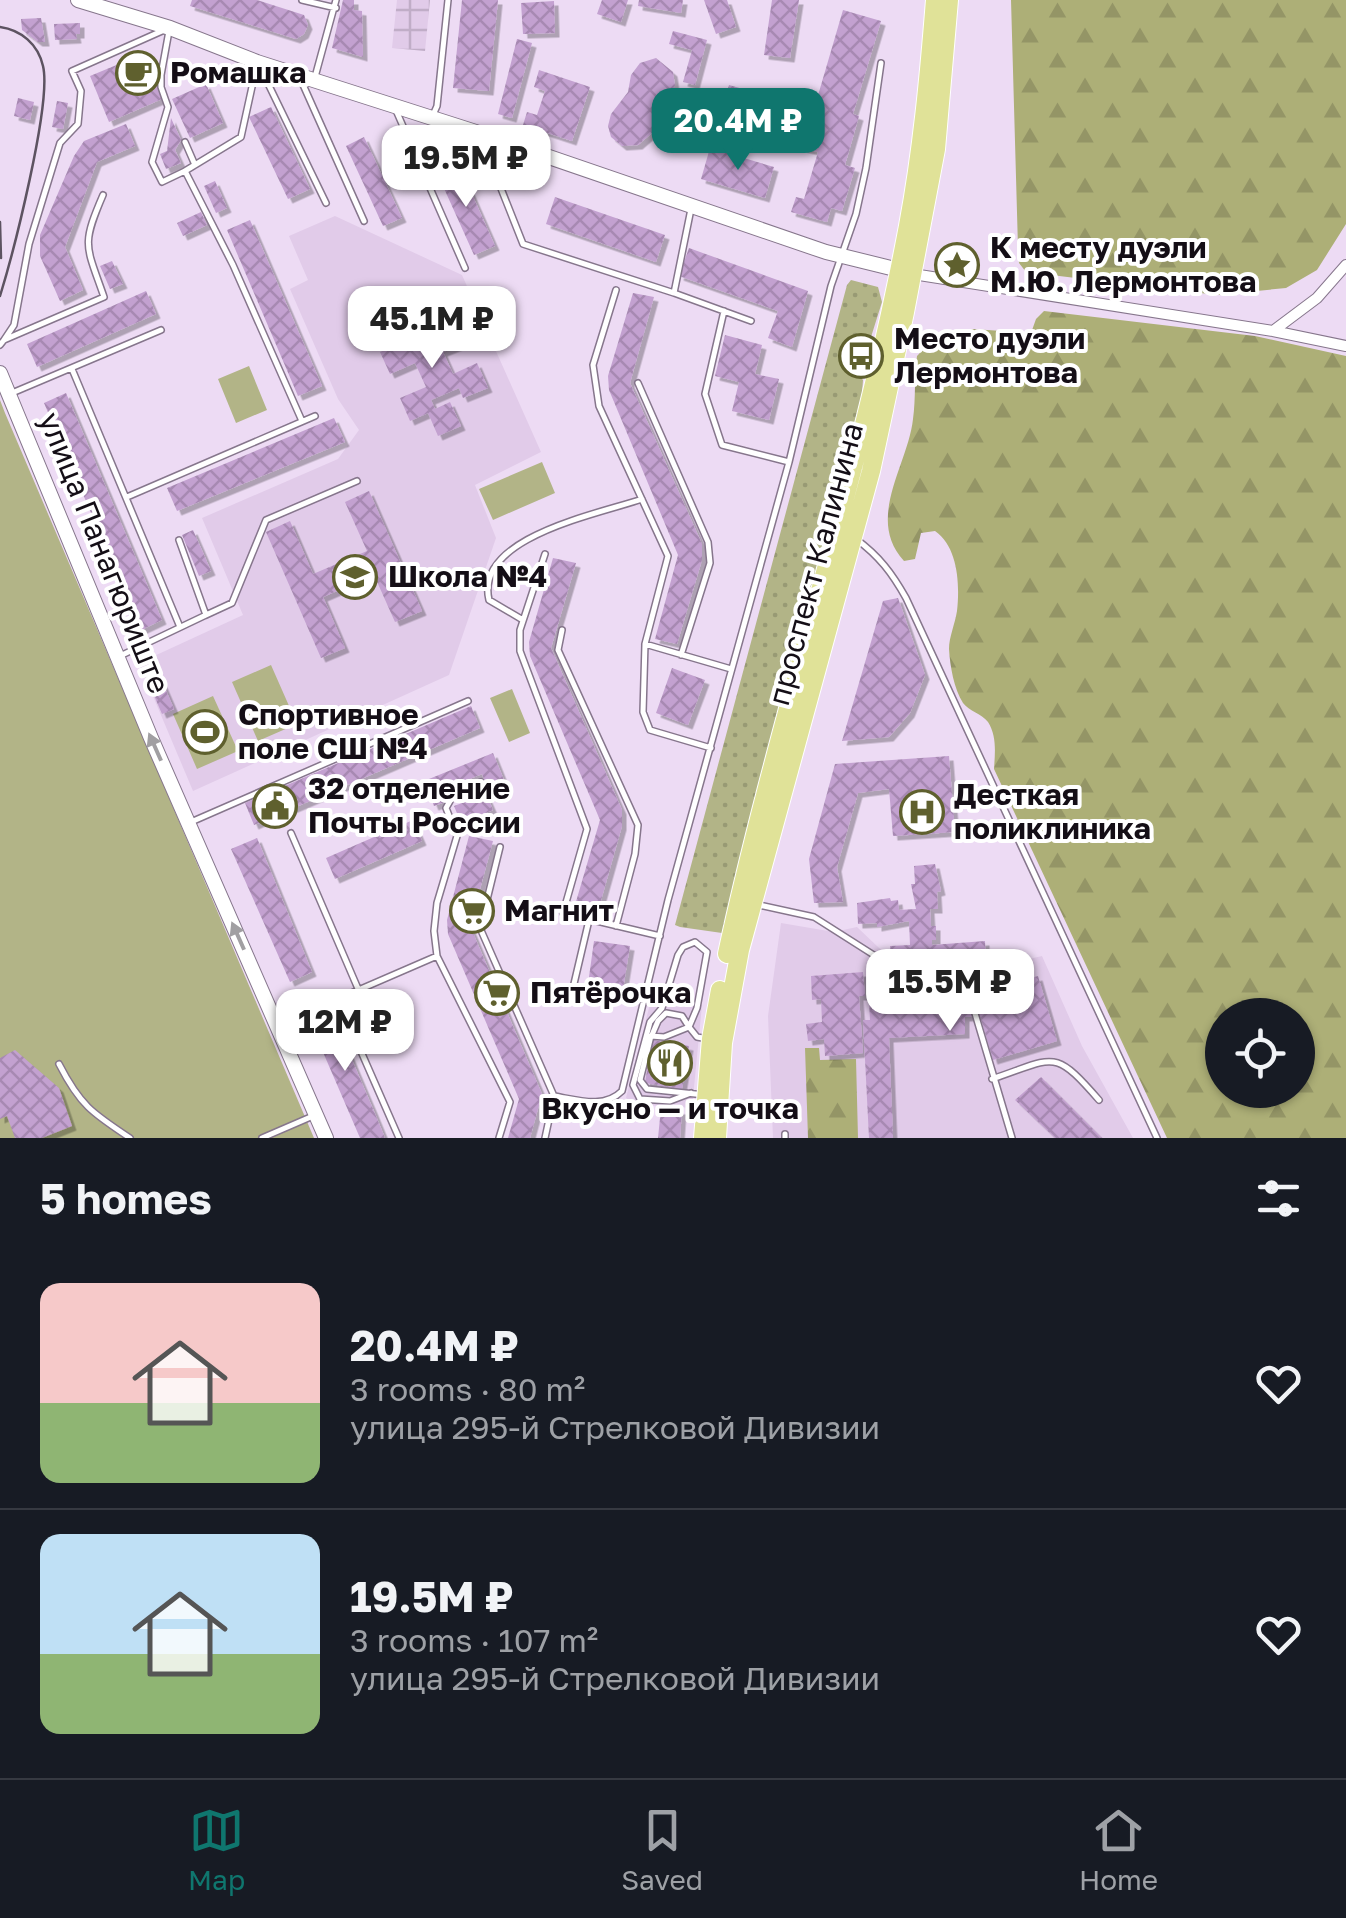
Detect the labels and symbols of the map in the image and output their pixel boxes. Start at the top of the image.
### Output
cafe icon: Ромашка [115,50,161,96]
place label: Ромашка [170,54,307,90]
pin: 20.4M ₽ [646,88,830,173]
pin: 19.5M ₽ [374,125,558,210]
place label: К месту дуэли М.Ю. Лермонтова [990,229,1256,299]
place icon: К месту дуэли М.Ю. Лермонтова [934,242,980,288]
pin: 45.1M ₽ [340,286,524,371]
place label: Место дуэли Лермонтова [894,320,1085,390]
bus stop icon: Место дуэли Лермонтова [838,333,884,379]
street label: улица Панагюриште [32,407,178,698]
street label: проспект Калинина [760,419,870,709]
school or university icon: Школа №4 [332,554,378,600]
place label: Школа №4 [388,558,547,594]
place label: Спортивное поле СШ №4 [238,696,428,766]
sports icon: Спортивное поле СШ №4 [182,709,228,755]
one-way arrow [147,732,163,762]
place label: 32 отделение Почты России [308,770,521,840]
place label: Десткая поликлиника [954,776,1151,846]
public building icon: 32 отделение Почты России [252,783,298,829]
hospital icon: Десткая поликлиника [899,789,945,835]
supermarket icon: Магнит [449,888,495,934]
place label: Магнит [504,892,614,928]
one-way arrow [230,921,246,951]
pin: 15.5M ₽ [858,949,1042,1034]
supermarket icon: Пятёрочка [474,970,520,1016]
place label: Пятёрочка [530,974,691,1010]
pin: 12M ₽ [275,989,415,1074]
restaurant icon: Вкусно — и точка [647,1040,693,1086]
place label: Вкусно — и точка [541,1090,799,1126]

